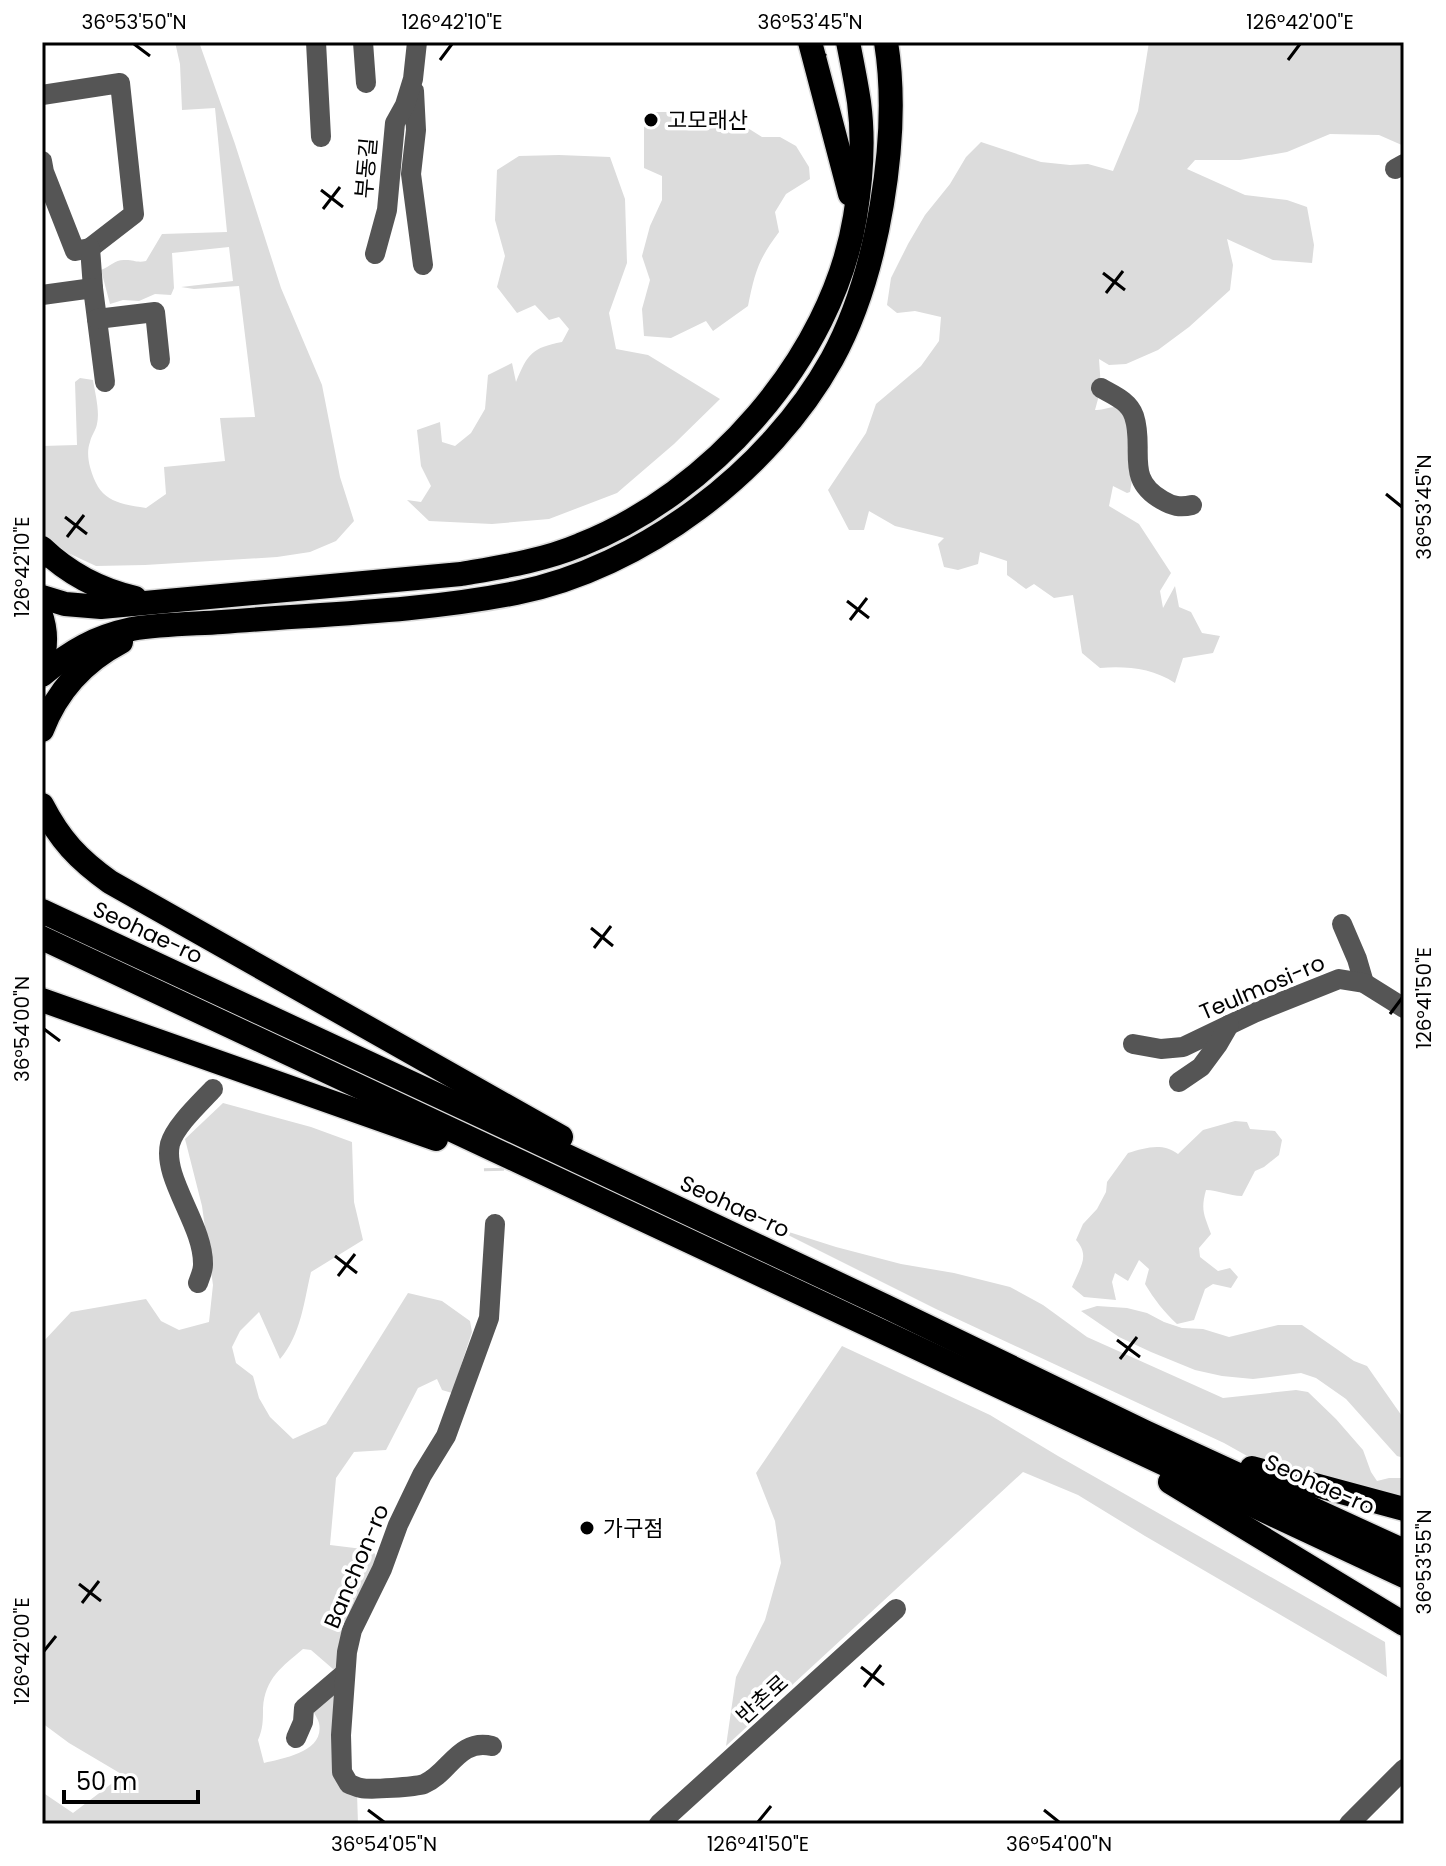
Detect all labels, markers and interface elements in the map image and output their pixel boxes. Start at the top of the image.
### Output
text: 36°53'50"N [81,8,187,36]
text: 126°42'10"E [401,8,503,36]
text: 36°53'45"N [757,8,863,36]
text: 126°42'00"E [1246,8,1354,36]
place label: 고모래산 [667,105,748,136]
marker: 고모래산 [642,111,660,129]
street label: 부동길 [348,136,385,200]
text: 36°53'45"N [1410,454,1438,560]
text: 126°42'10"E [8,516,36,618]
street label: Seohae-ro [88,894,208,971]
street label: Teulmosi-ro [1195,947,1330,1028]
text: 126°41'50"E [1410,947,1438,1049]
text: 36°54'00"N [8,976,36,1082]
street label: Seohae-ro [675,1168,795,1245]
street label: Seohae-ro [1260,1446,1380,1523]
street label: Banchon-ro [316,1499,397,1633]
text: 36°53'55"N [1410,1509,1438,1615]
place label: 가구점 [603,1513,664,1544]
marker: 가구점 [578,1519,596,1537]
text: 126°42'00"E [8,1597,36,1705]
street label: 반촌로 [729,1668,795,1731]
scale bar [64,1754,198,1804]
text: 50 m [76,1765,137,1798]
text: 36°54'05"N [331,1830,437,1858]
text: 126°41'50"E [707,1830,809,1858]
text: 36°54'00"N [1006,1830,1112,1858]

